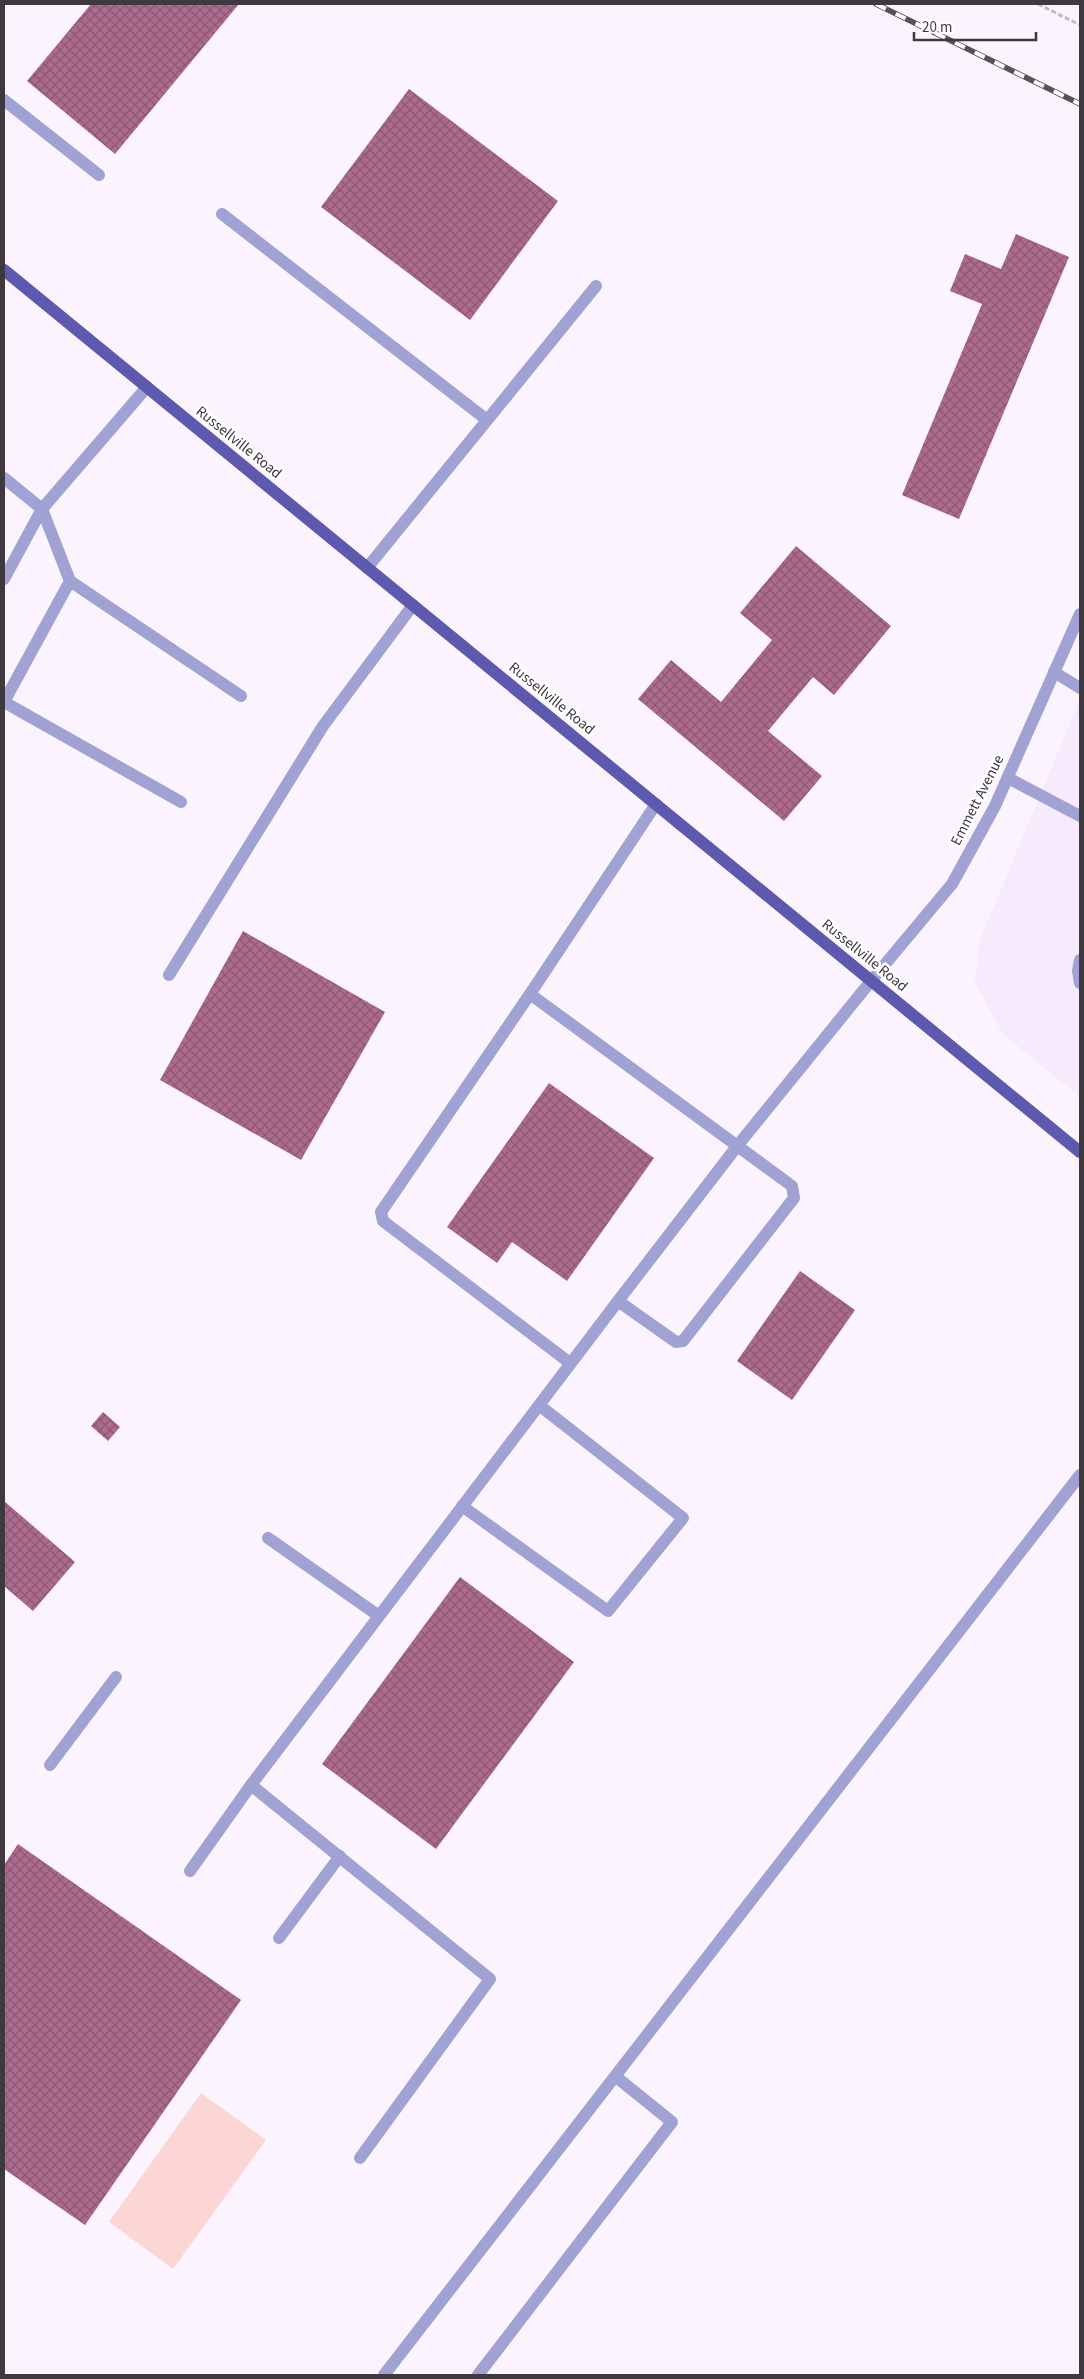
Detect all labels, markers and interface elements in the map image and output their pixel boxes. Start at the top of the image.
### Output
scale bar [914,10,1036,42]
text: 20 m [922,17,952,38]
street label: Russellville Road [191,401,286,484]
street label: Russellville Road [504,657,599,740]
street label: Emmett Avenue [946,751,1009,849]
street label: Russellville Road [817,914,912,997]

